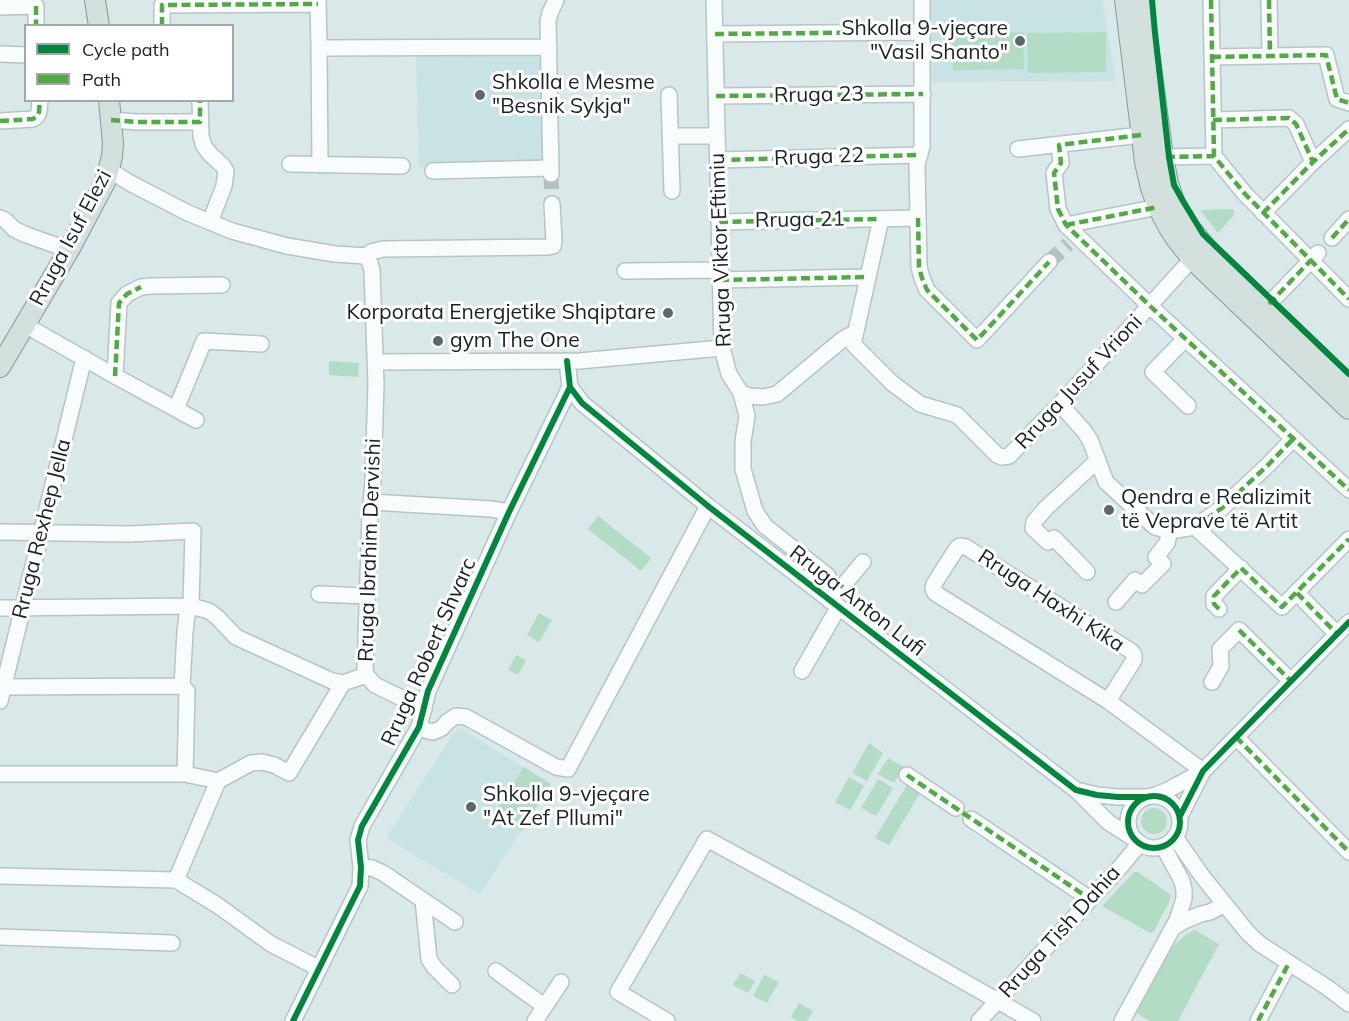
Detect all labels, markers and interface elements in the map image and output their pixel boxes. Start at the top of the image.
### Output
place label: Shkolla 9-vjeçare "Vasil Shanto" [841,16,1008,66]
legend [24,24,234,102]
marker: Shkolla 9-vjeçare "Vasil Shanto" [1013,34,1027,48]
text: Cycle path [82,38,169,61]
text: Path [82,68,121,91]
place label: Shkolla e Mesme "Besnik Sykja" [492,70,655,120]
street label: Rruga 23 [774,82,864,108]
marker: Shkolla e Mesme "Besnik Sykja" [473,88,487,102]
street label: Rruga 22 [773,143,865,171]
street label: Rruga Viktor Eftimiu [705,152,737,348]
street label: Rruga Isuf Elezi [25,166,117,310]
street label: Rruga 21 [755,207,845,233]
place label: Korporata Energjetike Shqiptare [346,300,656,326]
marker: Korporata Energjetike Shqiptare [661,306,675,320]
street label: Rruga Jusuf Vrioni [1010,310,1148,454]
place label: gym The One [450,328,580,354]
marker: gym The One [431,334,445,348]
street label: Rruga Rexhep Jella [7,436,77,622]
street label: Rruga Ibrahim Dervishi [354,438,386,662]
place label: Qendra e Realizimit të Veprave të Artit [1121,485,1311,535]
marker: Qendra e Realizimit të Veprave të Artit [1102,503,1116,517]
street label: Rruga Anton Lufi [784,540,930,662]
street label: Rruga Haxhi Kika [973,544,1129,658]
street label: Rruga Robert Shvarc [376,554,482,750]
place label: Shkolla 9-vjeçare "At Zef Pllumi" [483,782,650,832]
marker: Shkolla 9-vjeçare "At Zef Pllumi" [464,800,478,814]
street label: Rruga Tish Dahia [994,861,1126,1003]

